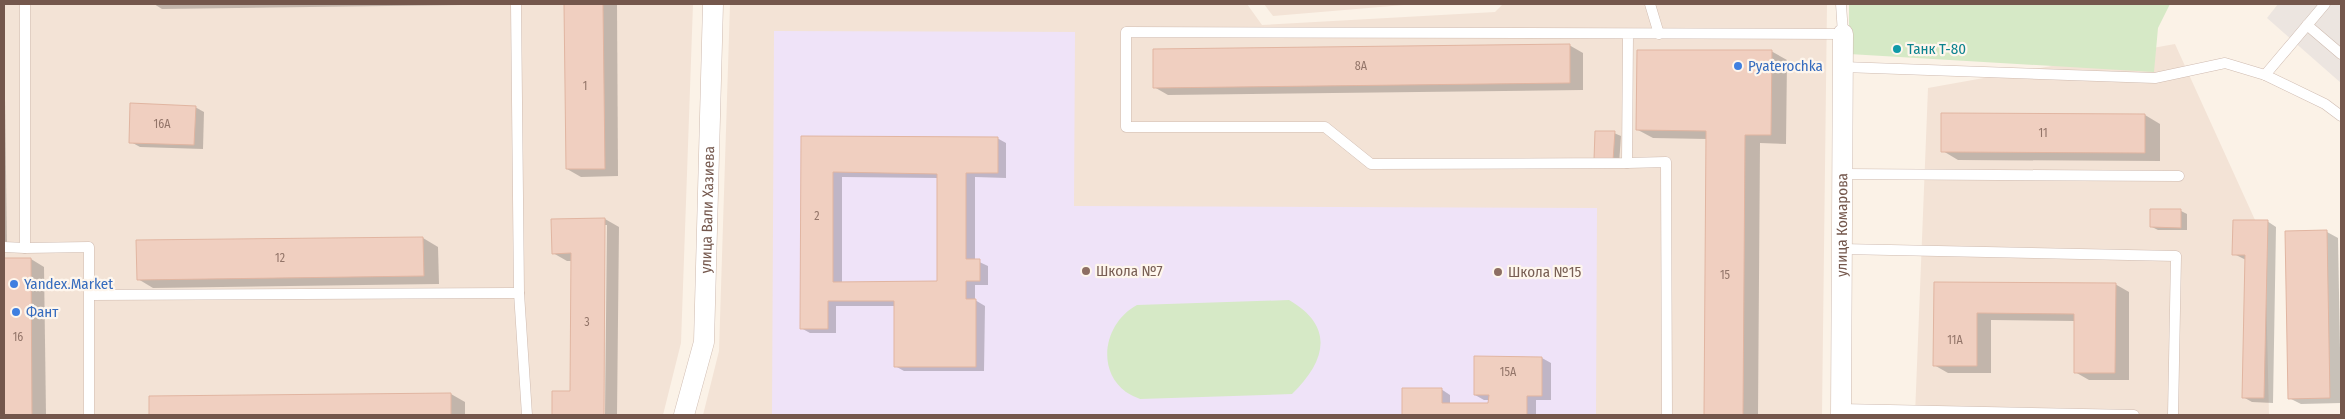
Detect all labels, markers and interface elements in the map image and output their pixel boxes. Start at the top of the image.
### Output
place label: Танк Т-80 [1907,40,1966,58]
marker: Танк Т-80 [1891,43,1903,55]
place label: Pyaterochka [1748,57,1823,75]
house number: 8А [1355,59,1368,73]
marker: Pyaterochka [1732,60,1744,72]
house number: 1 [583,79,587,93]
house number: 16А [154,117,171,131]
house number: 11 [2038,126,2048,140]
street label: улица Вали Хазиева [697,146,718,274]
street label: улица Комарова [1833,173,1851,277]
house number: 2 [814,209,820,223]
house number: 12 [275,251,285,265]
place label: Школа №7 [1096,262,1163,280]
place label: Школа №15 [1508,263,1582,281]
marker: Школа №7 [1080,265,1092,277]
marker: Школа №15 [1492,266,1504,278]
house number: 15 [1720,268,1731,282]
place label: Yandex.Market [24,275,113,293]
marker: Yandex.Market [8,278,20,290]
place label: Фант [26,303,59,321]
marker: Фант [10,306,22,318]
house number: 3 [584,315,590,329]
house number: 16 [13,330,23,344]
house number: 11А [1947,333,1963,347]
house number: 15А [1500,365,1517,379]

